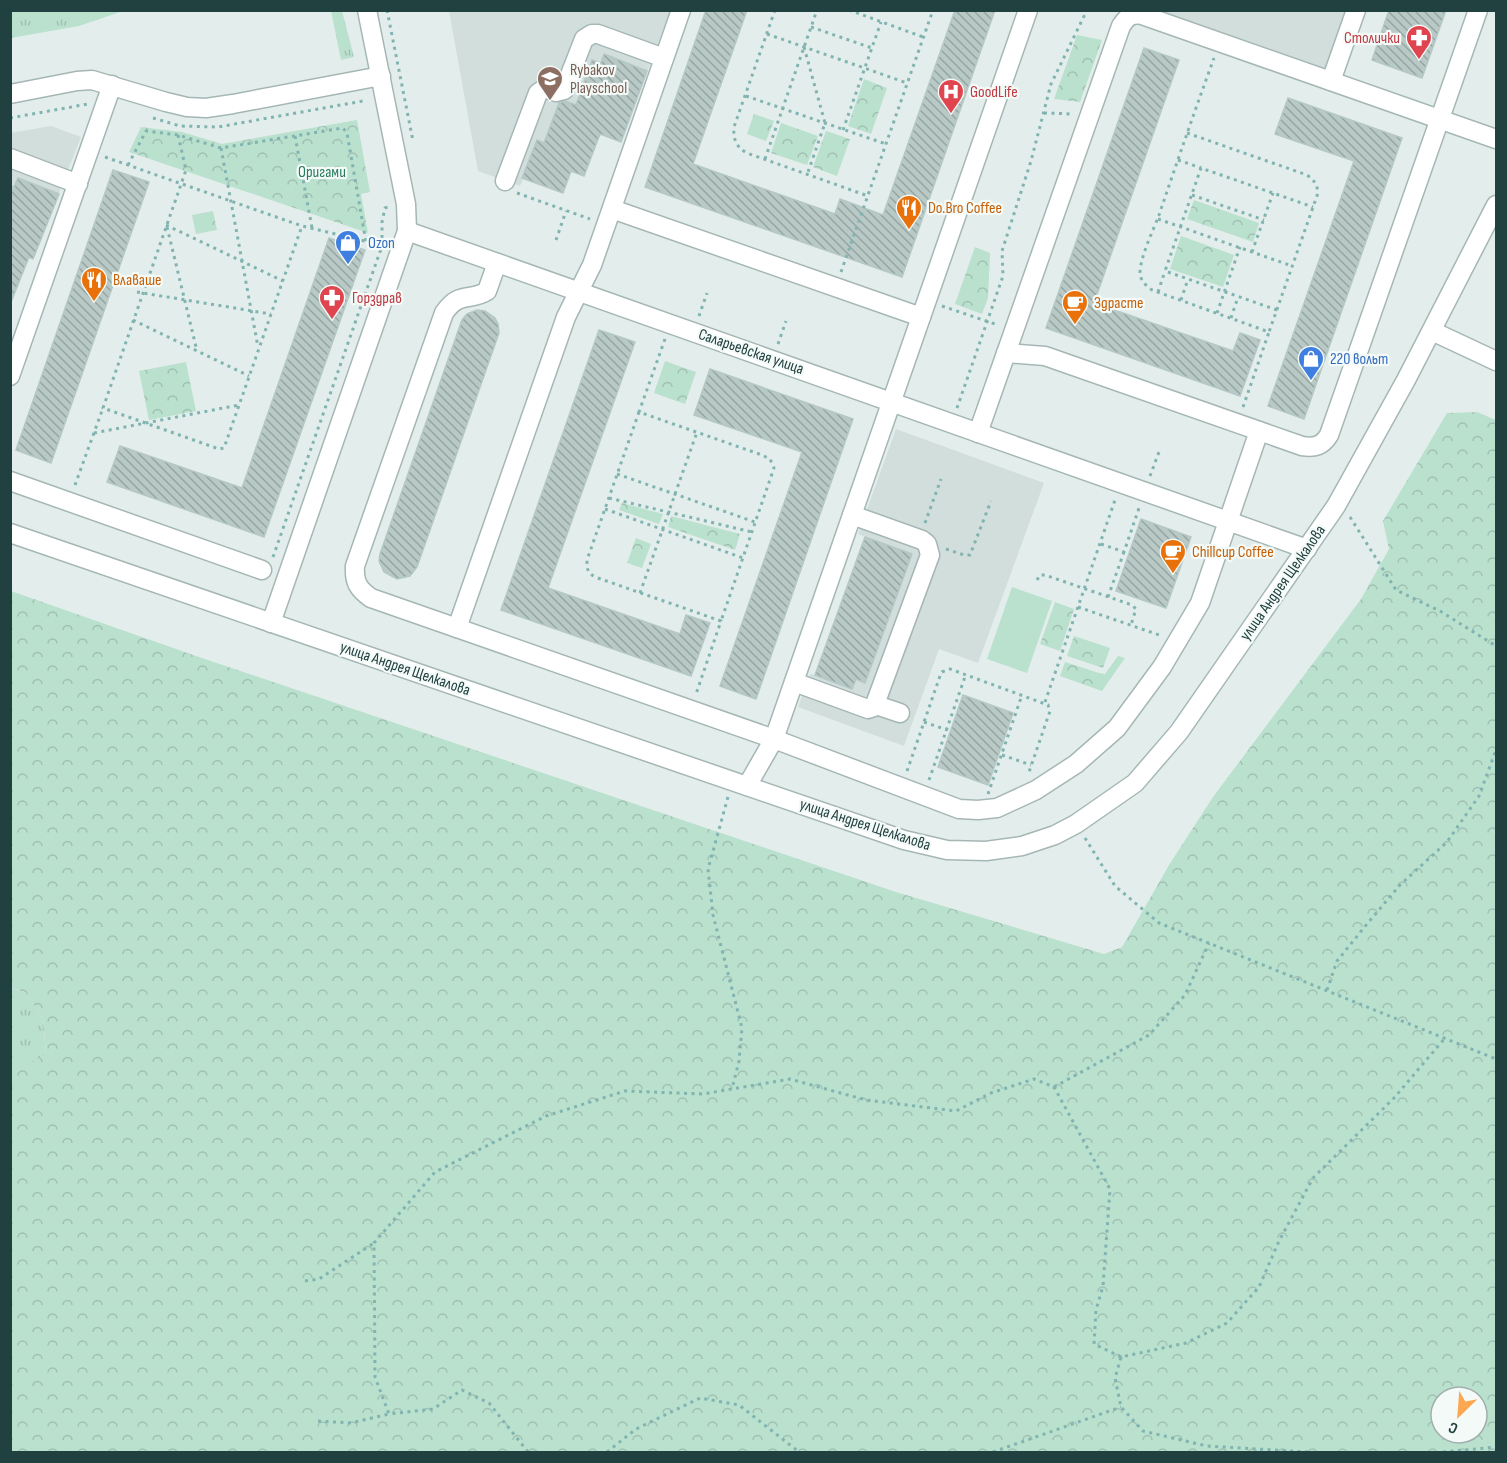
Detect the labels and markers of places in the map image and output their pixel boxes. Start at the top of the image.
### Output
pharmacy icon: Столички [1404,23,1434,61]
place label: Столички [1344,29,1400,48]
place label: Rybakov Playschool [570,61,627,98]
school or university icon: Rybakov Playschool [535,64,565,102]
hospital icon: GoodLife [936,77,966,115]
place label: GoodLife [970,83,1018,102]
restaurant icon: Do.Bro Coffee [894,193,924,231]
place label: Do.Bro Coffee [928,199,1002,218]
shop icon: Ozon [333,228,363,266]
place label: Ozon [368,234,395,253]
restaurant icon: Влаваше [79,265,109,303]
place label: Влаваше [113,271,162,290]
pharmacy icon: Горздрав [317,283,347,321]
cafe icon: Здрасте [1060,288,1090,326]
place label: Горздрав [352,289,402,308]
place label: Здрасте [1094,294,1143,313]
shop icon: 220 вольт [1296,344,1326,382]
place label: 220 вольт [1330,350,1388,369]
cafe icon: Chillcup Coffee [1158,537,1188,575]
place label: Chillcup Coffee [1192,543,1274,562]

